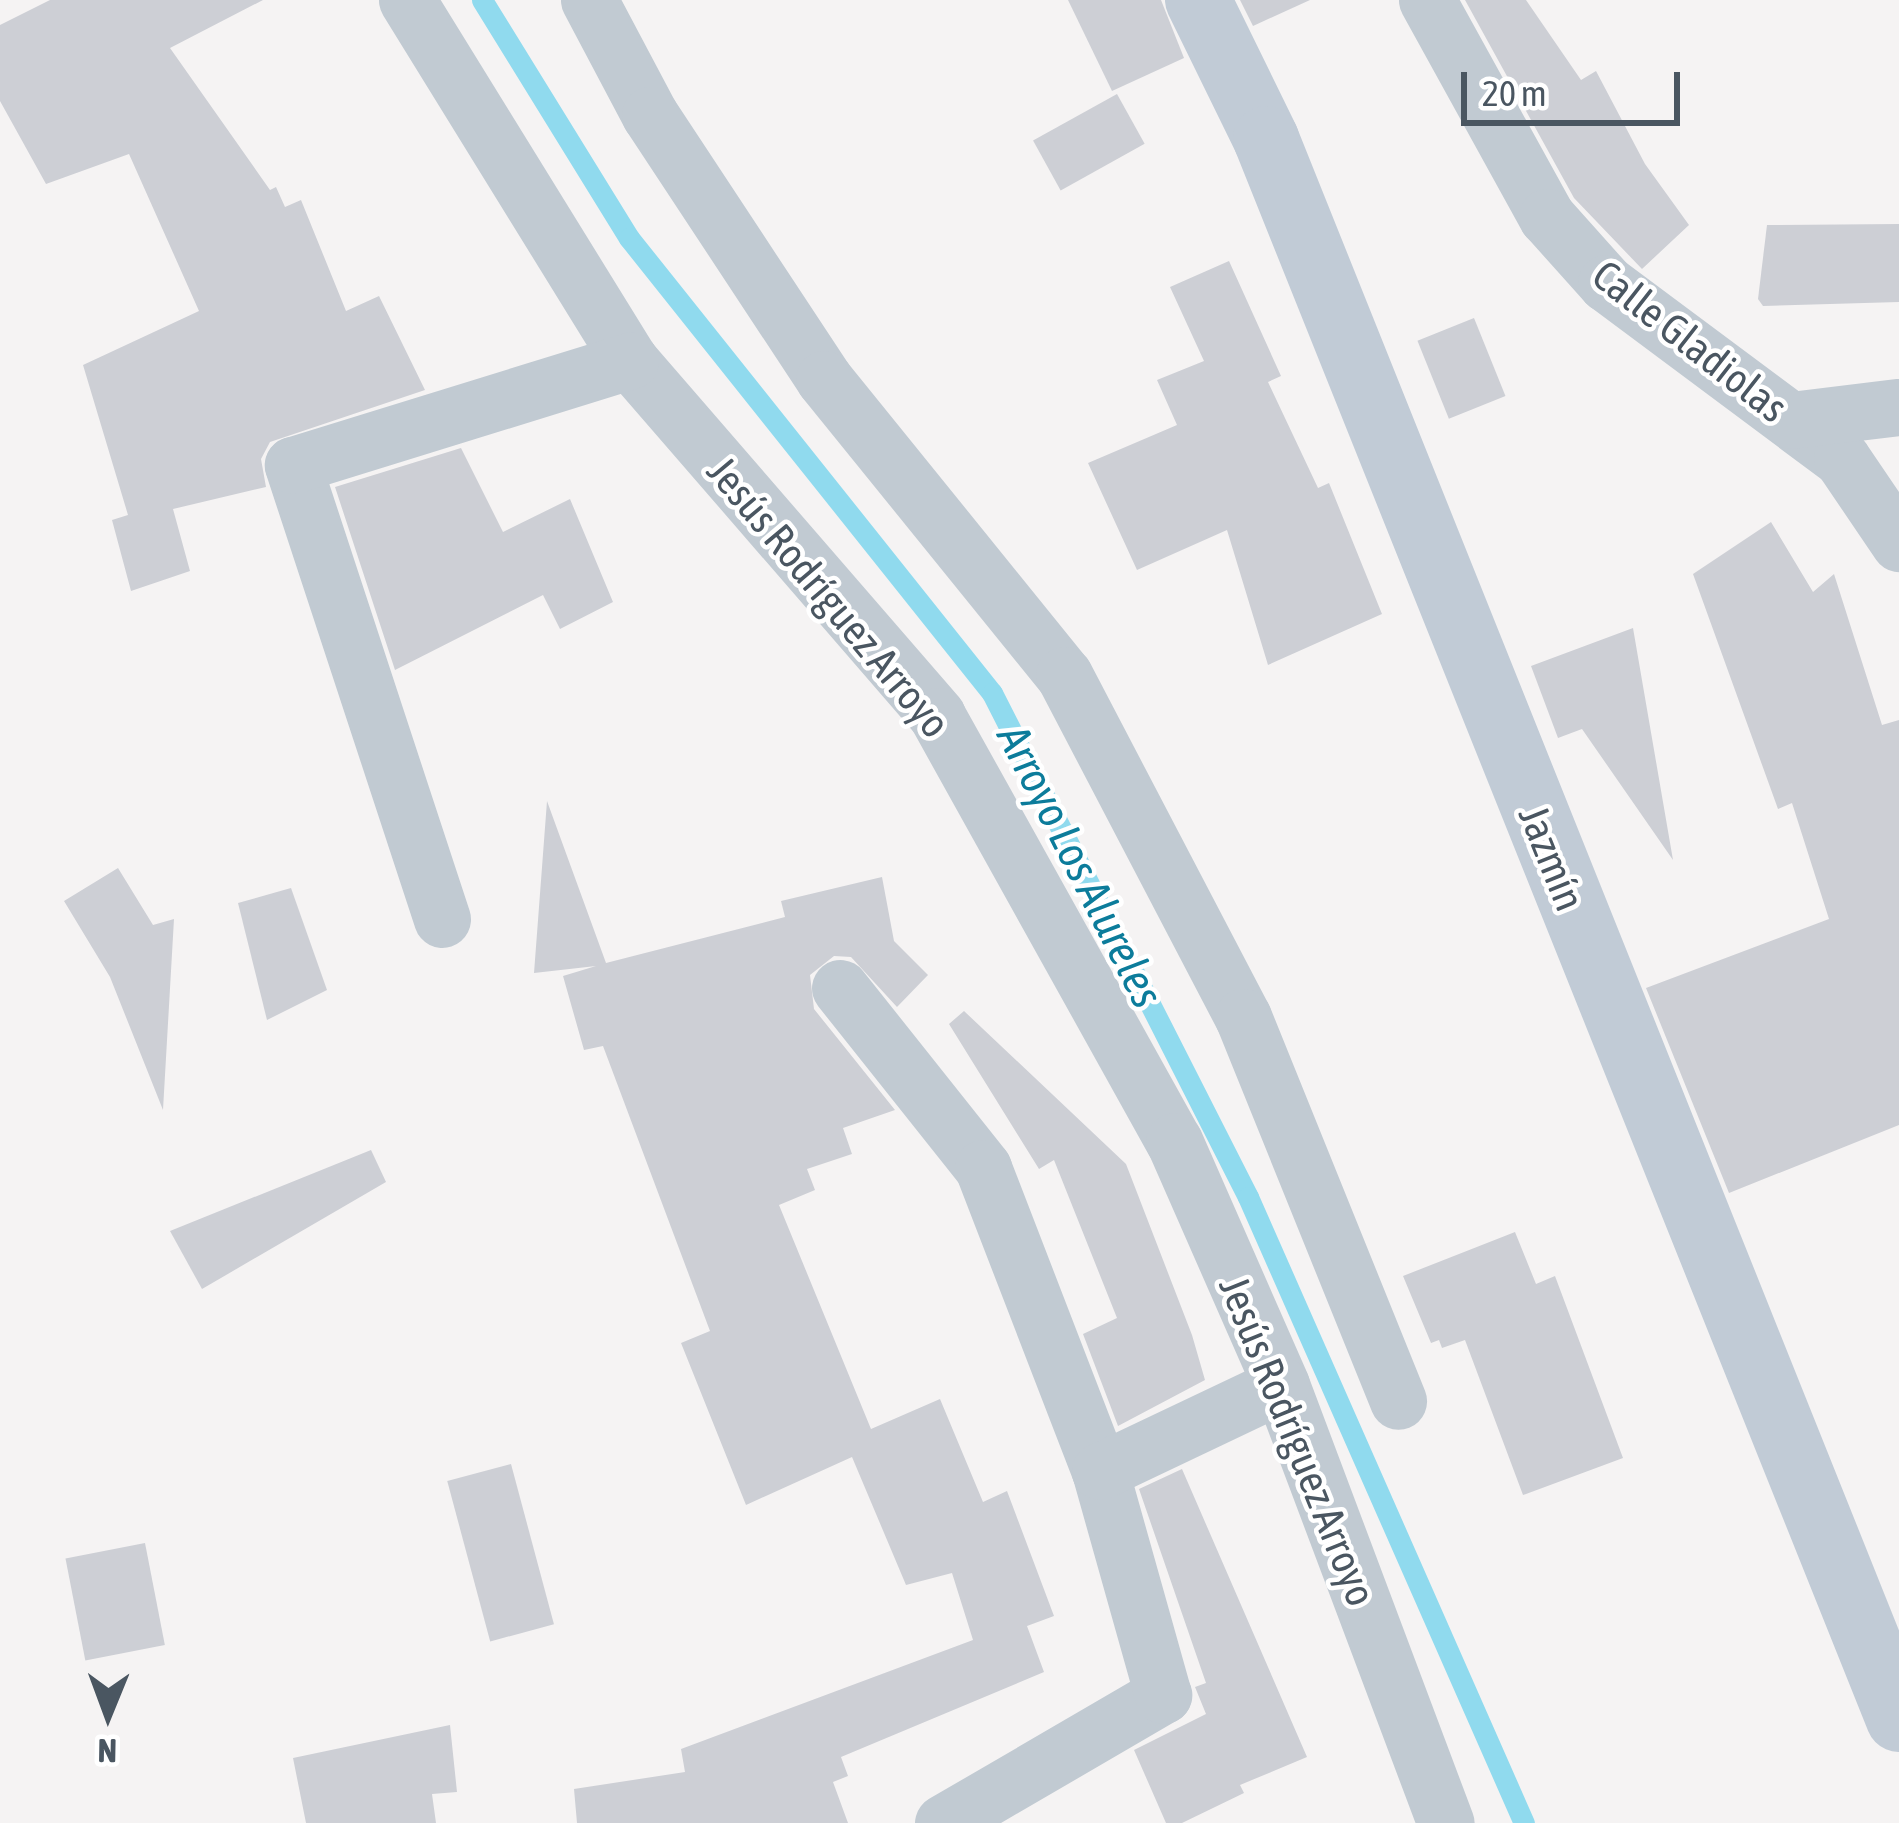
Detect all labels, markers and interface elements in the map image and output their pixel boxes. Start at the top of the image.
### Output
scale bar [1467,48,1686,122]
text: 20 m [1482,72,1547,114]
street label: Calle Gladiolas [1583,249,1797,433]
street label: Jesús Rodríguez Arroyo [697,447,961,747]
water label: Arroyo Los Alureles [986,716,1174,1016]
street label: Jazmín [1508,798,1596,918]
street label: Jesús Rodríguez Arroyo [1209,1269,1387,1613]
north arrow [48,1655,168,1775]
text: N [97,1732,117,1770]

